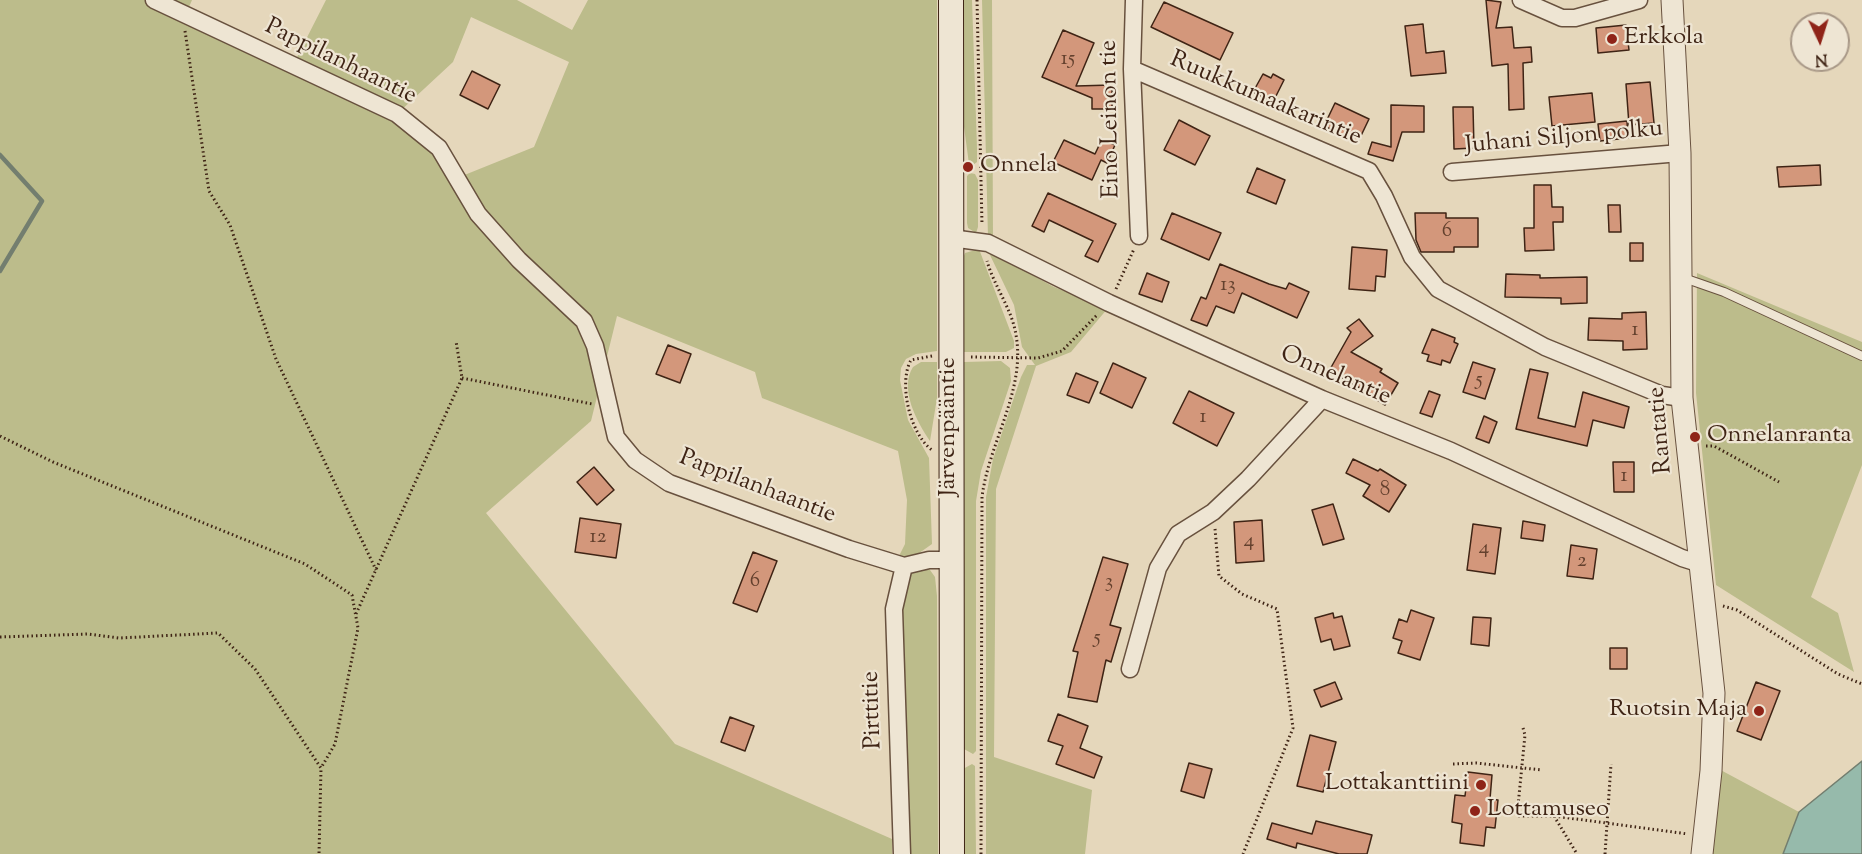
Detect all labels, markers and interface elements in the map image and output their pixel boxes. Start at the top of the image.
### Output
north arrow [1790,12,1850,72]
street label: Pappilanhaantie [259,14,421,112]
place label: Erkkola [1624,25,1704,53]
marker: Erkkola [1605,32,1619,46]
street label: Eino Leinon tie [1096,40,1128,198]
house number: 15 [1061,47,1075,73]
street label: Ruukkumaakarintie [1165,47,1365,153]
text: N [1814,47,1828,70]
street label: Juhani Siljon polku [1464,116,1664,162]
place label: Onnela [980,153,1057,181]
marker: Onnela [961,160,975,174]
house number: 6 [1442,219,1452,245]
house number: 13 [1220,273,1236,299]
house number: 1 [1631,318,1639,344]
street label: Onnelantie [1275,341,1395,413]
street label: Järvenpääntie [936,357,964,497]
house number: 5 [1475,368,1483,394]
street label: Rantatie [1644,385,1680,475]
house number: 1 [1199,405,1207,431]
place label: Onnelanranta [1707,423,1852,451]
marker: Onnelanranta [1688,430,1702,444]
street label: Pappilanhaantie [675,445,839,531]
house number: 1 [1620,464,1628,490]
house number: 8 [1380,478,1390,504]
house number: 12 [590,525,606,551]
house number: 4 [1244,529,1254,555]
house number: 4 [1479,536,1489,562]
house number: 2 [1577,549,1587,575]
house number: 6 [750,569,760,595]
house number: 3 [1105,570,1113,596]
house number: 5 [1093,626,1101,652]
street label: Pirttitie [858,670,890,750]
place label: Ruotsin Maja [1609,697,1747,725]
marker: Ruotsin Maja [1752,704,1766,718]
place label: Lottakanttiini [1325,771,1469,799]
marker: Lottakanttiini [1474,778,1488,792]
place label: Lottamuseo [1487,797,1609,825]
marker: Lottamuseo [1468,804,1482,818]

